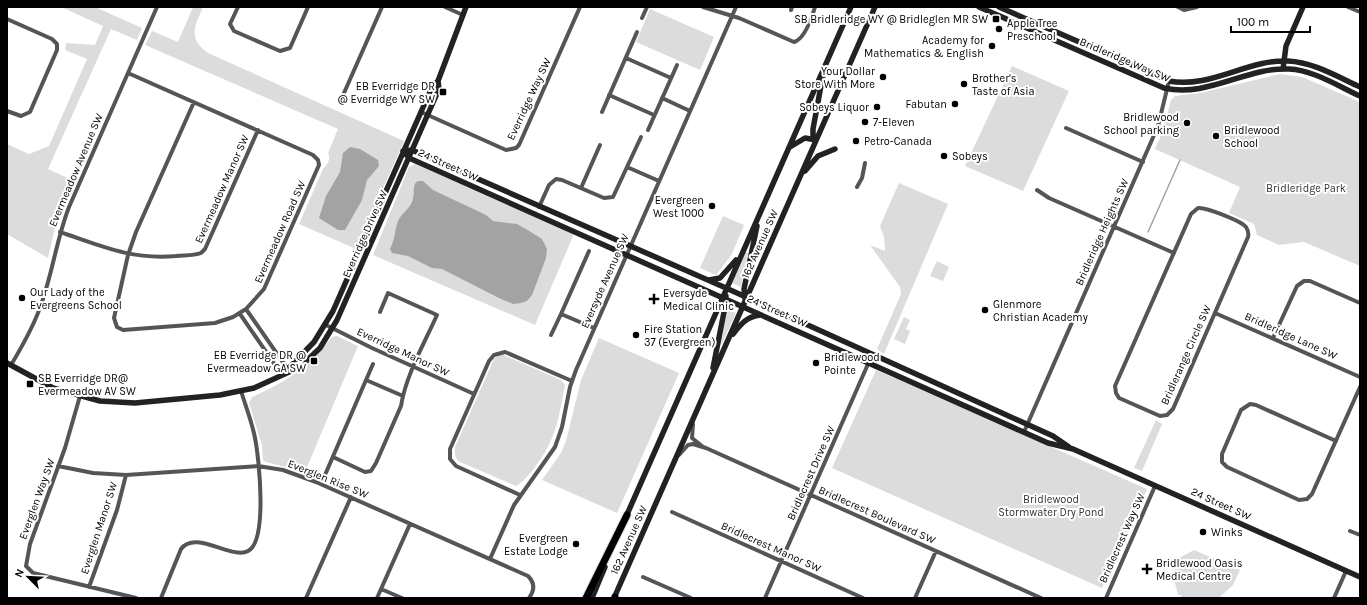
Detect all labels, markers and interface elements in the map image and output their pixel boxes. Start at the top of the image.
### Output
scale bar [1231,8,1310,34]
place label: SB Bridleridge WY @ Bridleglen MR SW [794,13,988,26]
marker: SB Bridleridge WY @ Bridleglen MR SW [991,14,1001,24]
text: 100 m [1237,15,1269,29]
place label: Apple Tree Preschool [1007,17,1058,43]
marker: Apple Tree Preschool [994,24,1004,34]
place label: Academy for Mathematics & English [864,34,984,60]
street label: Bridleridge Way SW [1078,35,1172,85]
marker: Academy for Mathematics & English [987,41,997,51]
street label: Everridge Way SW [504,56,554,142]
place label: Your Dollar Store With More [795,65,875,91]
marker: Your Dollar Store With More [878,72,888,82]
place label: Brother's Taste of Asia [972,72,1035,98]
marker: Brother's Taste of Asia [959,79,969,89]
place label: EB Everridge DR @ Everridge WY SW [338,80,435,106]
marker: EB Everridge DR @ Everridge WY SW [438,87,448,97]
place label: Fabutan [905,98,947,111]
marker: Fabutan [950,99,960,109]
place label: Sobeys Liquor [799,101,869,114]
marker: Sobeys Liquor [872,102,882,112]
street label: Evermeadow Avenue SW [46,111,106,229]
place label: Bridlewood School parking [1104,111,1180,137]
place label: 7-Eleven [873,116,915,129]
marker: 7-Eleven [860,117,870,127]
marker: Bridlewood School parking [1182,118,1192,128]
place label: Bridlewood School [1224,124,1280,150]
marker: Bridlewood School [1211,131,1221,141]
street label: Evermeadow Manor SW [192,133,252,245]
place label: Petro-Canada [864,135,932,148]
marker: Petro-Canada [851,136,861,146]
street label: 24 Street SW [416,146,480,184]
place label: Sobeys [952,150,988,163]
marker: Sobeys [939,151,949,161]
street label: Bridleridge Heights SW [1073,176,1132,288]
street label: Evermeadow Road SW [252,179,309,285]
park label: Bridleridge Park [1266,182,1346,195]
street label: Everridge Drive SW [340,188,390,280]
place label: Evergreen West 1000 [653,194,704,220]
marker: Evergreen West 1000 [707,201,717,211]
street label: 162 Avenue SW [739,207,781,281]
street label: Eversyde Avenue SW [578,232,632,330]
place label: Our Lady of the Evergreens School [30,286,122,312]
place label: Eversyde Medical Clinic [663,287,734,313]
street label: 24 Street SW [745,292,809,330]
marker: Our Lady of the Evergreens School [17,293,27,303]
marker: Eversyde Medical Clinic [648,293,660,305]
place label: Glenmore Christian Academy [993,298,1088,324]
street label: Bridlerange Circle SW [1158,303,1214,407]
marker: Glenmore Christian Academy [980,305,990,315]
street label: Bridleridge Lane SW [1243,310,1340,362]
place label: Fire Station 37 (Evergreen) [644,323,715,349]
street label: Everridge Manor SW [355,325,452,379]
marker: Fire Station 37 (Evergreen) [631,330,641,340]
place label: EB Everridge DR @ Evermeadow GA SW [207,349,306,375]
place label: Bridlewood Pointe [824,351,880,377]
marker: EB Everridge DR @ Evermeadow GA SW [309,356,319,366]
marker: Bridlewood Pointe [811,358,821,368]
place label: SB Everridge DR@ Evermeadow AV SW [38,372,136,398]
marker: SB Everridge DR@ Evermeadow AV SW [25,379,35,389]
street label: Bridlecrest Drive SW [784,424,838,522]
street label: Everglen Way SW [16,457,58,541]
street label: Everglen Rise SW [286,457,370,501]
street label: Everglen Manor SW [78,480,120,576]
street label: Bridlecrest Boulevard SW [817,483,938,547]
street label: 24 Street SW [1189,485,1253,523]
street label: Bridlecrest Way SW [1096,491,1148,585]
park label: Bridlewood Stormwater Dry Pond [998,493,1104,519]
street label: 162 Avenue SW [608,503,650,577]
street label: Bridlecrest Manor SW [719,519,823,575]
place label: Winks [1211,526,1243,539]
marker: Winks [1198,527,1208,537]
place label: Evergreen Estate Lodge [504,532,568,558]
marker: Evergreen Estate Lodge [571,539,581,549]
north arrow [8,557,48,597]
place label: Bridlewood Oasis Medical Centre [1156,557,1243,583]
marker: Bridlewood Oasis Medical Centre [1141,563,1153,575]
text: N [12,567,27,579]

